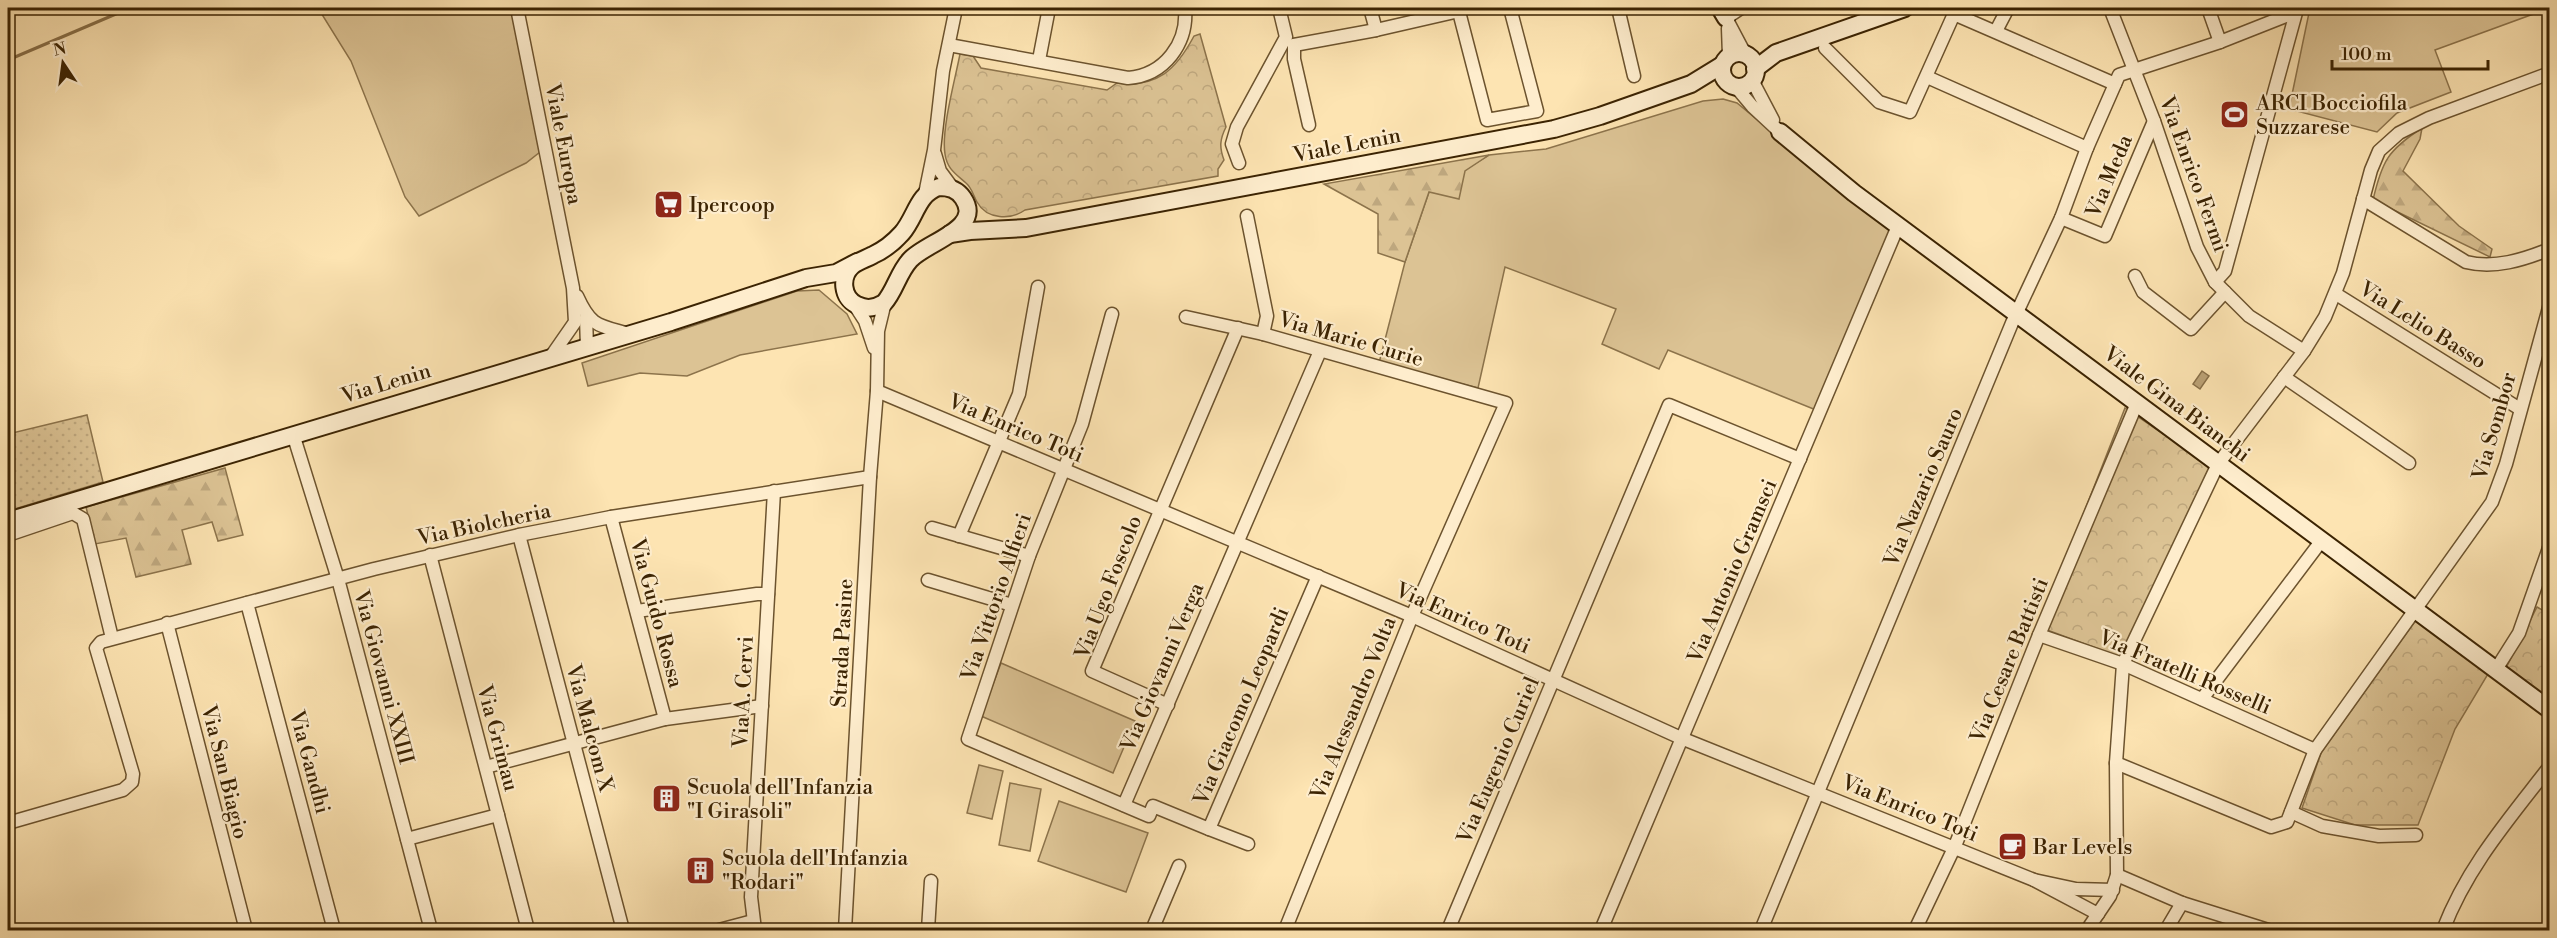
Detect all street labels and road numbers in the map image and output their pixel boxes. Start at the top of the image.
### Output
street label: Viale Europa [538,81,588,207]
street label: Via Enrico Fermi [2153,92,2233,256]
street label: Viale Lenin [1290,123,1404,169]
street label: Via Meda [2080,131,2139,223]
street label: Via Lelio Basso [2353,276,2491,375]
street label: Via Marie Curie [1274,307,1426,373]
street label: Viale Gina Bianchi [2097,341,2255,469]
street label: Via Lenin [337,358,435,410]
street label: Via Sombor [2467,369,2523,484]
street label: Via Enrico Toti [943,388,1087,469]
street label: Via Nazario Sauro [1878,404,1969,572]
street label: Via Antonio Gramsci [1682,475,1783,668]
street label: Via Biolcheria [414,498,554,552]
street label: Via Vittorio Alfieri [956,510,1038,686]
street label: Via Ugo Foscolo [1069,512,1148,664]
street label: Via Guido Rossa [623,535,689,691]
street label: Via Cesare Battisti [1965,574,2055,747]
street label: Via Enrico Toti [1390,577,1534,660]
street label: Strada Pasine [827,578,859,708]
street label: Via Giovanni Verga [1115,579,1210,757]
street label: Via Giovanni XXIII [347,586,419,767]
street label: Via Giacomo Leopardi [1188,603,1295,810]
street label: Via Alessandro Volta [1305,613,1403,805]
street label: Via Fratelli Rosselli [2093,624,2275,721]
street label: Via A. Cervi [728,635,760,750]
street label: Via Malcom X [559,661,619,795]
street label: Via Eugenio Curiel [1452,673,1546,849]
street label: Via Grimau [470,681,524,794]
street label: Via San Biagio [195,702,253,842]
street label: Via Gandhi [283,707,335,817]
street label: Via Enrico Toti [1837,769,1982,848]

